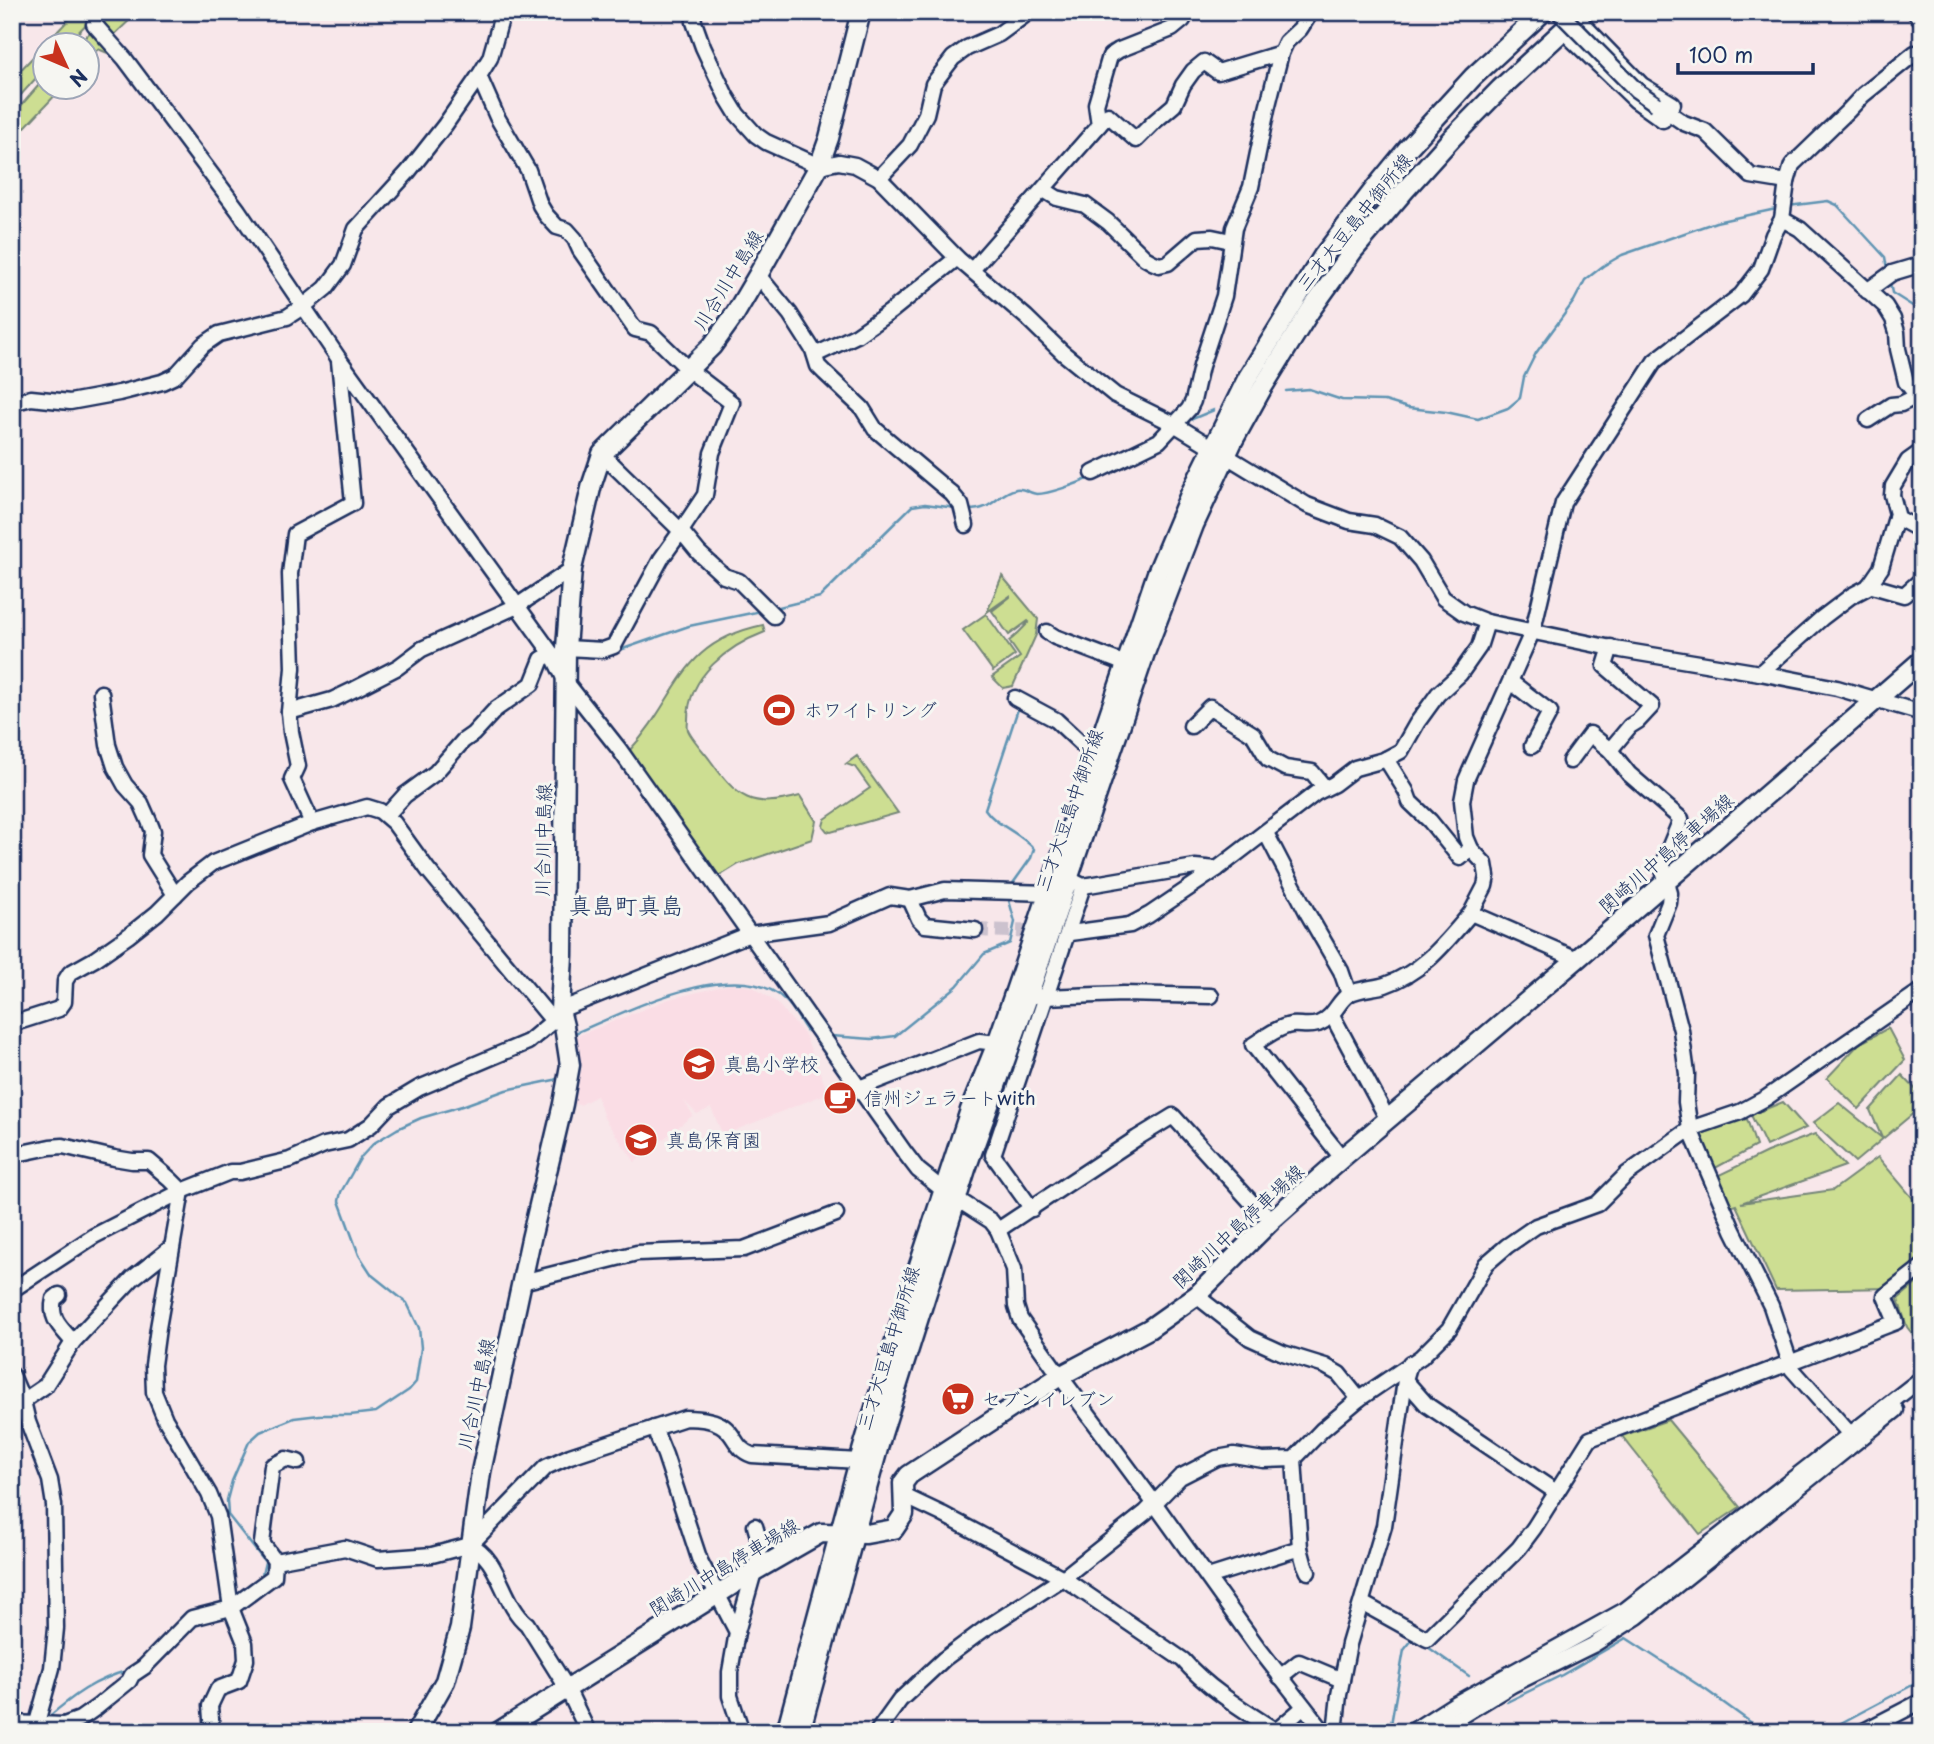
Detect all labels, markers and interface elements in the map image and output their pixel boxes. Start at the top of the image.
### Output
north arrow [32,32,102,102]
scale bar [1678,32,1813,76]
text: 100 m [1689,38,1753,70]
text: N [64,63,94,94]
street label: 三才大豆島中御所線 [1289,146,1418,297]
street label: 川合川中島線 [685,224,769,335]
sports icon: ホワイトリング [760,691,798,729]
place label: ホワイトリング [804,695,937,723]
street label: 三才大豆島中御所線 [1027,724,1109,895]
street label: 川合川中島線 [527,783,557,897]
street label: 関崎川中島停車場線 [1592,786,1739,919]
district label: 真島町真島 [569,887,684,922]
school or university icon: 真島小学校 [680,1045,718,1083]
place label: 真島小学校 [724,1049,819,1077]
cafe icon: 信州ジェラートwith [821,1079,859,1117]
place label: 信州ジェラートwith [864,1083,1036,1111]
school or university icon: 真島保育園 [622,1121,660,1159]
place label: 真島保育園 [666,1125,761,1153]
street label: 関崎川中島停車場線 [1165,1157,1309,1294]
street label: 三才大豆島中御所線 [849,1262,925,1434]
street label: 川合川中島線 [449,1335,501,1452]
supermarket icon: セブンイレブン [939,1380,977,1418]
place label: セブンイレブン [982,1384,1115,1412]
street label: 関崎川中島停車場線 [643,1510,804,1622]

